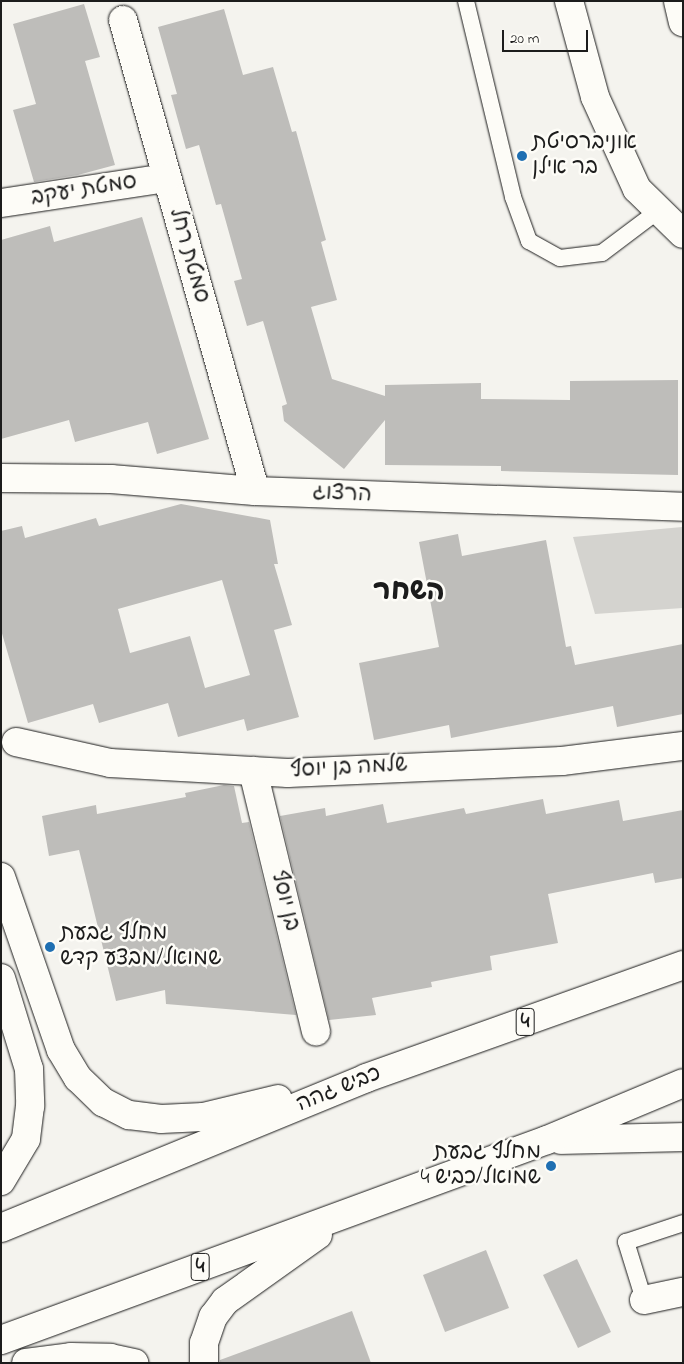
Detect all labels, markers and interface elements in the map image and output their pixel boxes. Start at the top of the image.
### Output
scale bar [504,20,590,52]
text: 20 m [510,28,539,50]
place label: אוניברסיטת בר אילן [532,130,637,182]
marker: אוניברסיטת בר אילן [516,150,528,162]
street label: סמטת יעקב [29,170,139,212]
street label: סמטת רחל [162,205,214,307]
street label: הרצוג [312,481,372,509]
district label: השחר [373,576,445,610]
street label: שלמה בן יוסף [290,753,408,785]
street label: בן יוסף [264,868,304,934]
place label: מחלף גבעת שמואל/מבצע קדש [60,921,222,972]
marker: מחלף גבעת שמואל/מבצע קדש [44,941,56,953]
road number: 4 [515,1004,535,1040]
street label: כביש גהה [293,1061,385,1119]
place label: מחלף גבעת שמואל/כביש 4 [420,1140,541,1192]
marker: מחלף גבעת שמואל/כביש 4 [545,1160,557,1172]
road number: 4 [190,1248,210,1286]

